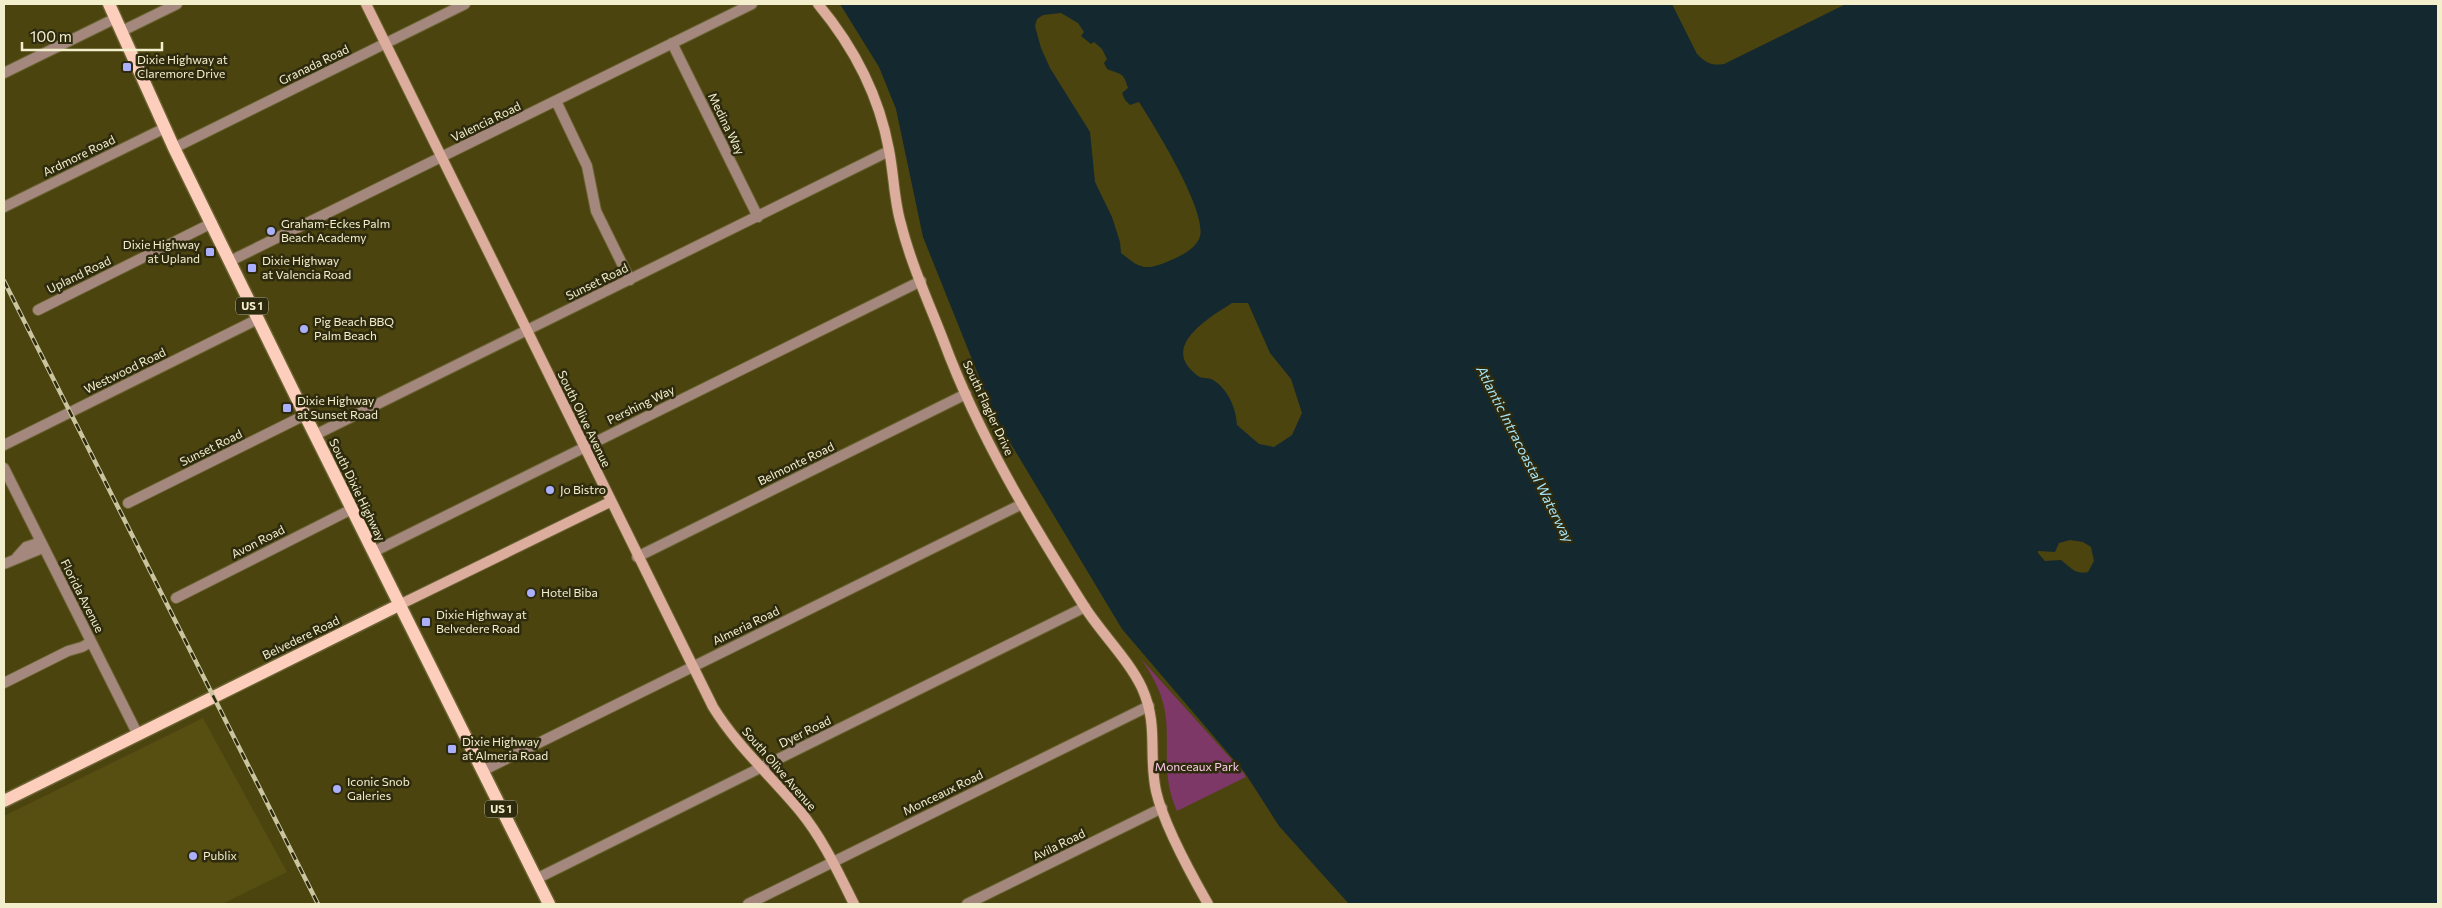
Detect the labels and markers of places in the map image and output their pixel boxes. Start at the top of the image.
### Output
place label: Dixie Highway at Claremore Drive [137,52,228,80]
marker: Dixie Highway at Claremore Drive [121,61,133,73]
place label: Graham-Eckes Palm Beach Academy [281,216,390,244]
marker: Graham-Eckes Palm Beach Academy [265,225,277,237]
place label: Dixie Highway at Upland [123,237,200,265]
marker: Dixie Highway at Upland [204,246,216,258]
place label: Dixie Highway at Valencia Road [262,253,351,281]
marker: Dixie Highway at Valencia Road [246,262,258,274]
place label: Pig Beach BBQ Palm Beach [314,314,394,342]
marker: Pig Beach BBQ Palm Beach [298,323,310,335]
place label: Dixie Highway at Sunset Road [297,393,378,421]
marker: Dixie Highway at Sunset Road [281,402,293,414]
place label: Jo Bistro [560,482,606,497]
marker: Jo Bistro [544,484,556,496]
place label: Hotel Biba [541,585,598,599]
marker: Hotel Biba [525,587,537,599]
place label: Dixie Highway at Belvedere Road [436,607,527,635]
marker: Dixie Highway at Belvedere Road [420,616,432,628]
place label: Dixie Highway at Almeria Road [462,734,548,762]
marker: Dixie Highway at Almeria Road [446,743,458,755]
place label: Iconic Snob Galeries [347,774,410,802]
marker: Iconic Snob Galeries [331,783,343,795]
place label: Publix [203,848,237,862]
marker: Publix [187,850,199,862]

